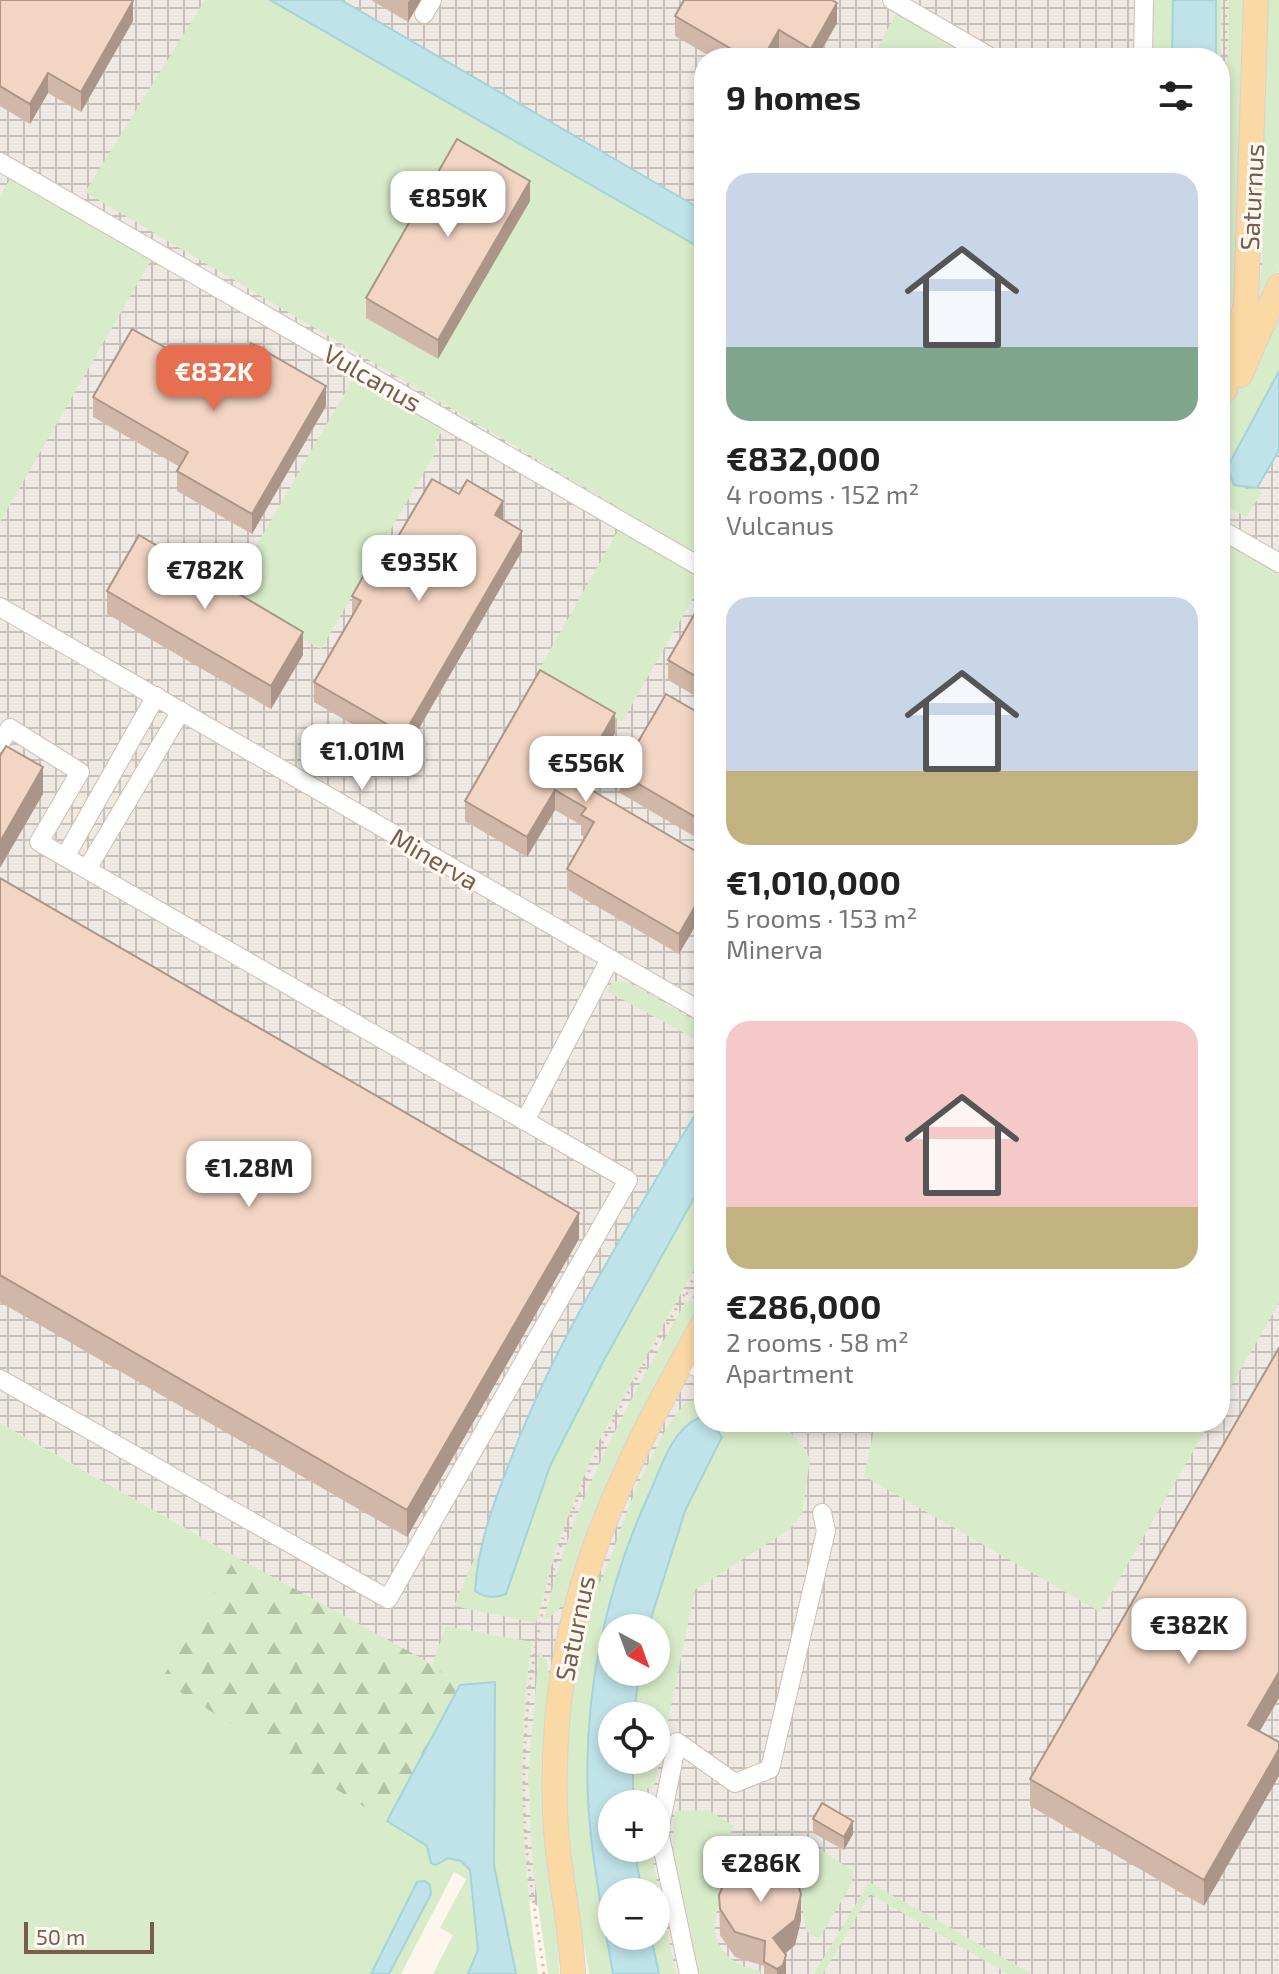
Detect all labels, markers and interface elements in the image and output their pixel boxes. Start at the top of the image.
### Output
icon: filters [1154,74,1198,118]
text: 9 homes [726,76,861,117]
street label: Saturnus [1233,143,1269,251]
pin: €859K [392,171,504,239]
text: €859K [408,181,488,212]
icon: home [890,225,1034,369]
street label: Vulcanus [319,337,427,417]
pin: €832K [158,345,270,413]
text: €832K [174,355,254,386]
text: €832,000 [726,437,881,478]
text: 4 rooms · 152 m² [726,478,919,509]
text: Vulcanus [726,509,834,540]
pin: €935K [363,535,475,603]
pin: €782K [149,543,261,611]
text: €935K [380,545,458,576]
text: €782K [166,553,244,584]
icon: home [890,649,1034,793]
pin: €1.01M [297,724,427,792]
text: €1.01M [319,734,405,765]
pin: €556K [530,736,642,804]
text: €556K [547,746,625,777]
street label: Minerva [385,820,485,896]
text: €1,010,000 [726,861,901,902]
text: 5 rooms · 153 m² [726,902,917,933]
text: Minerva [726,933,823,964]
icon: home [890,1073,1034,1217]
pin: €1.28M [184,1141,314,1209]
text: €1.28M [204,1151,294,1182]
text: €286,000 [726,1285,881,1326]
text: 2 rooms · 58 m² [726,1326,909,1357]
text: Apartment [726,1357,854,1388]
street label: Saturnus [548,1572,600,1684]
pin: €382K [1133,1598,1245,1666]
text: €382K [1149,1608,1229,1639]
north arrow [598,1614,670,1686]
map controls [598,1614,670,1950]
button: locate [598,1702,670,1774]
button: + [598,1790,670,1862]
pin: €286K [705,1836,817,1904]
text: €286K [721,1846,801,1877]
button: − [598,1878,670,1950]
scale bar [24,1918,154,1954]
text: 50 m [36,1923,85,1949]

